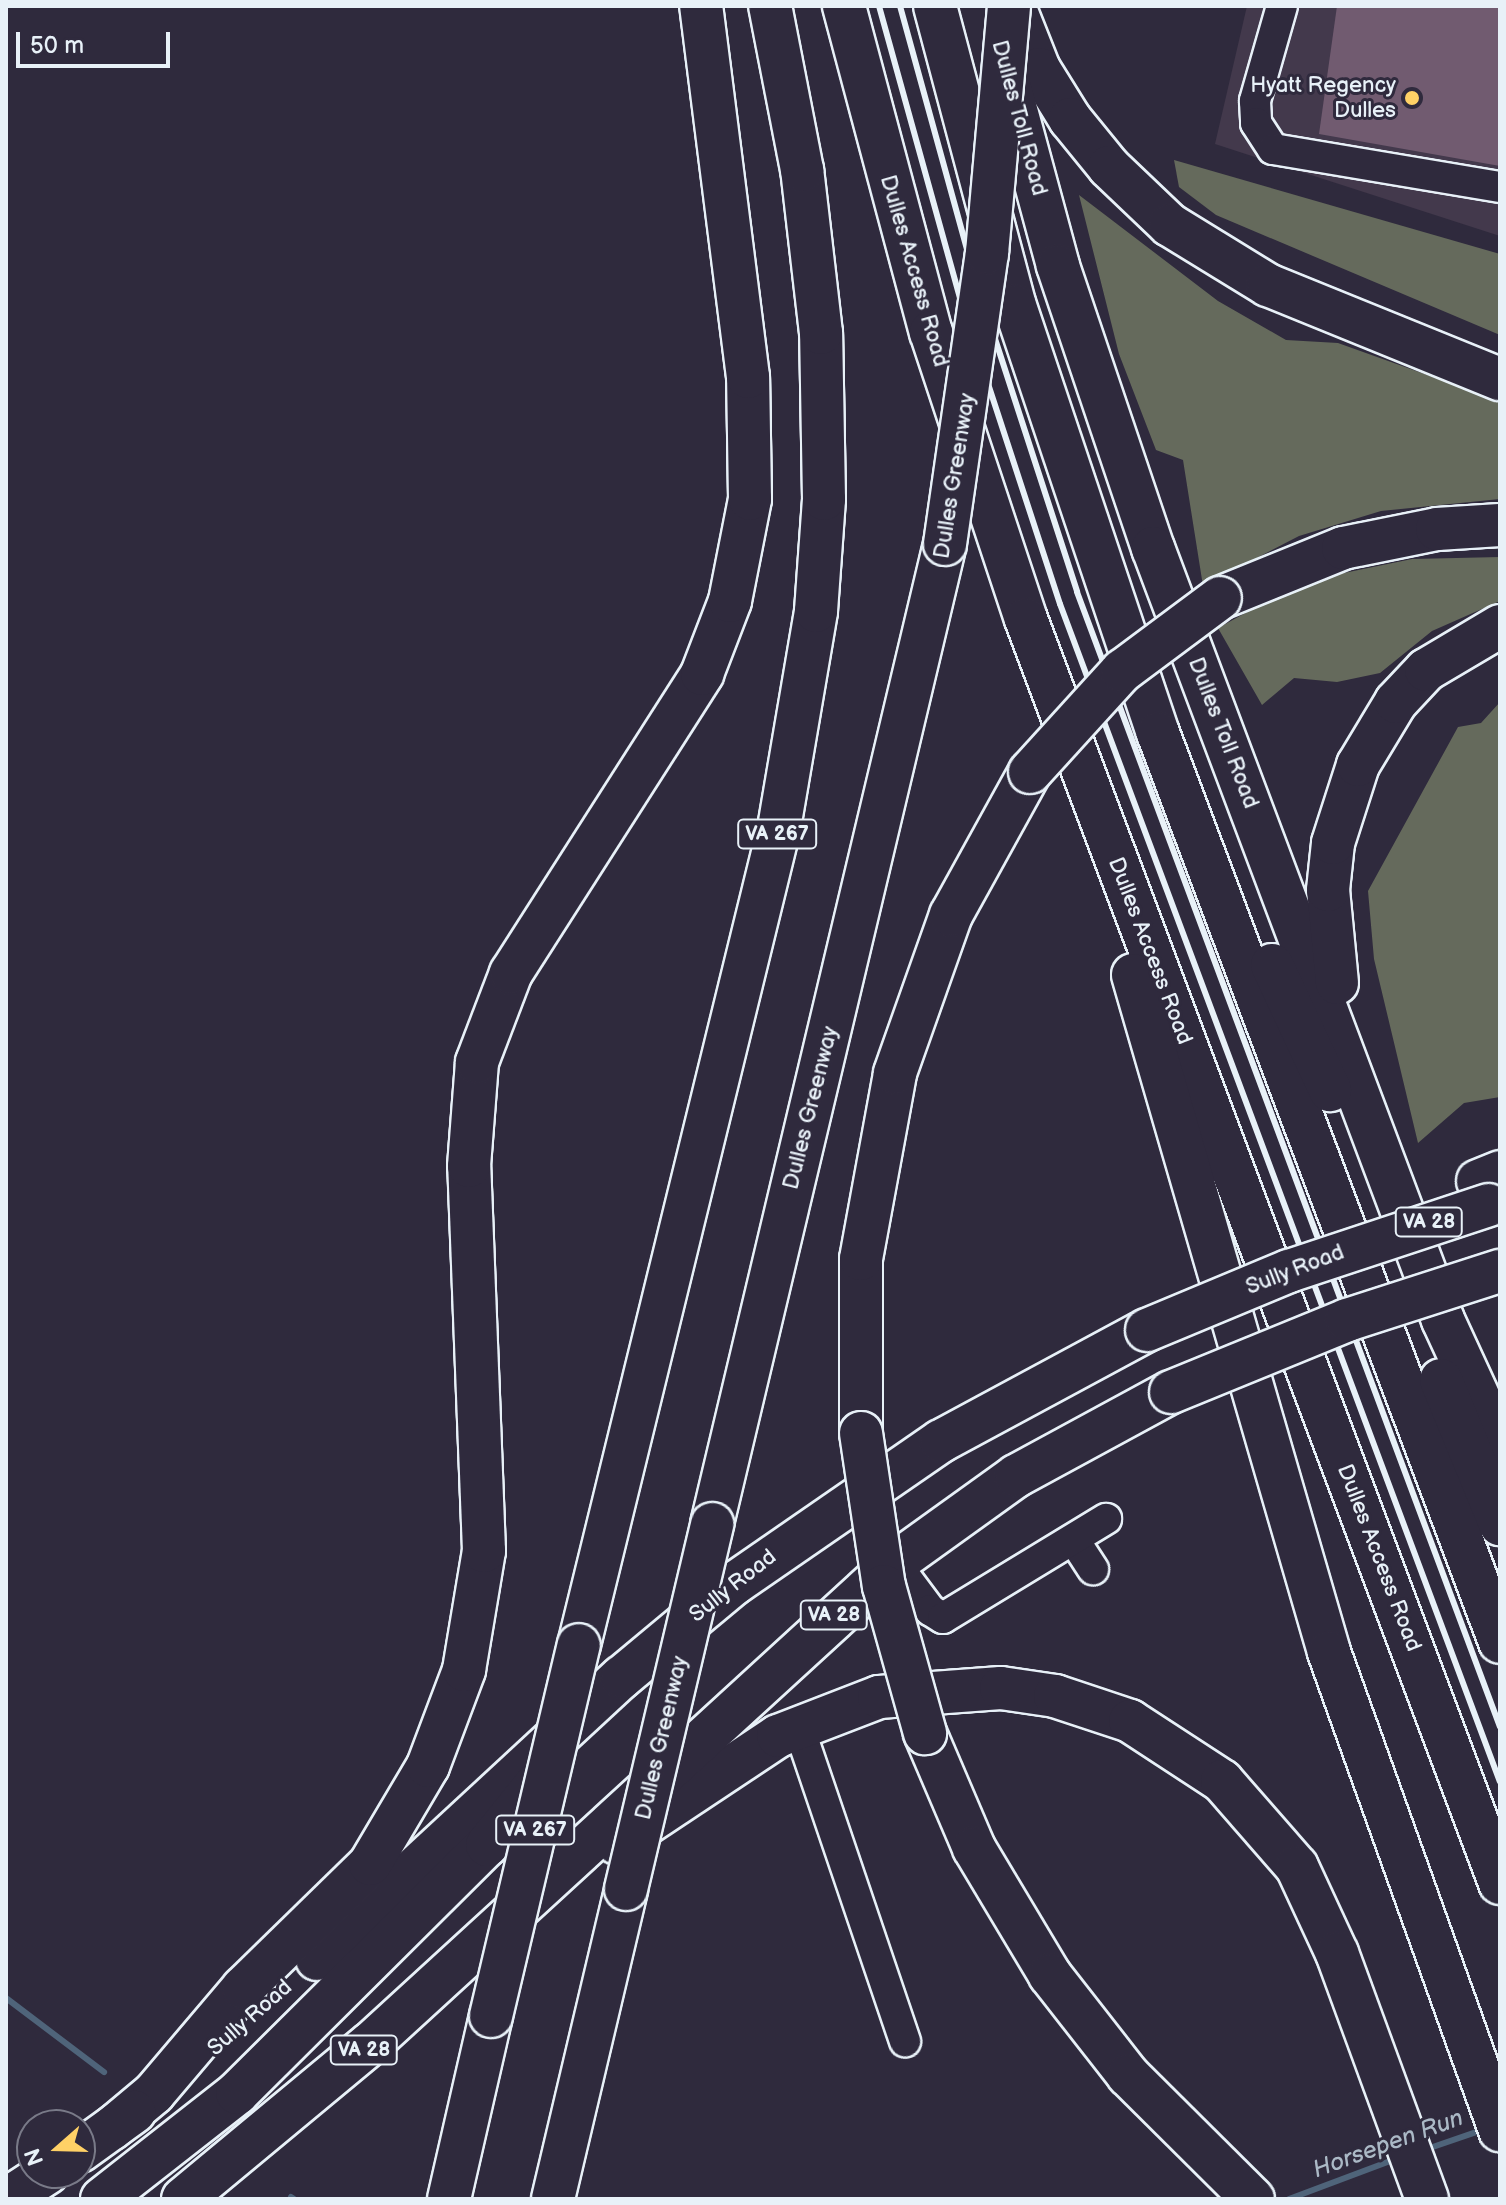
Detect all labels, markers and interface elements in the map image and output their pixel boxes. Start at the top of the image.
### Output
scale bar [20,16,174,66]
text: 50 m [30,31,84,60]
street label: Dulles Toll Road [986,37,1052,199]
place label: Hyatt Regency Dulles [1250,72,1396,124]
marker: Hyatt Regency Dulles [1403,89,1421,107]
street label: Dulles Access Road [874,172,954,370]
street label: Dulles Greenway [929,391,981,561]
street label: Dulles Toll Road [1182,653,1264,813]
road number: VA 267 [737,818,817,850]
street label: Dulles Access Road [1102,854,1198,1048]
street label: Dulles Greenway [778,1024,844,1192]
road number: VA 28 [1393,1206,1465,1238]
street label: Sully Road [1242,1239,1348,1301]
street label: Dulles Access Road [1331,1461,1427,1655]
street label: Sully Road [684,1543,782,1629]
road number: VA 28 [798,1599,870,1631]
street label: Dulles Greenway [630,1654,694,1822]
road number: VA 267 [495,1814,575,1846]
street label: Sully Road [202,1974,298,2062]
road number: VA 28 [328,2034,400,2066]
water label: Horsepen Run [1309,2103,1467,2185]
north arrow [16,2109,96,2189]
text: N [19,2144,50,2169]

